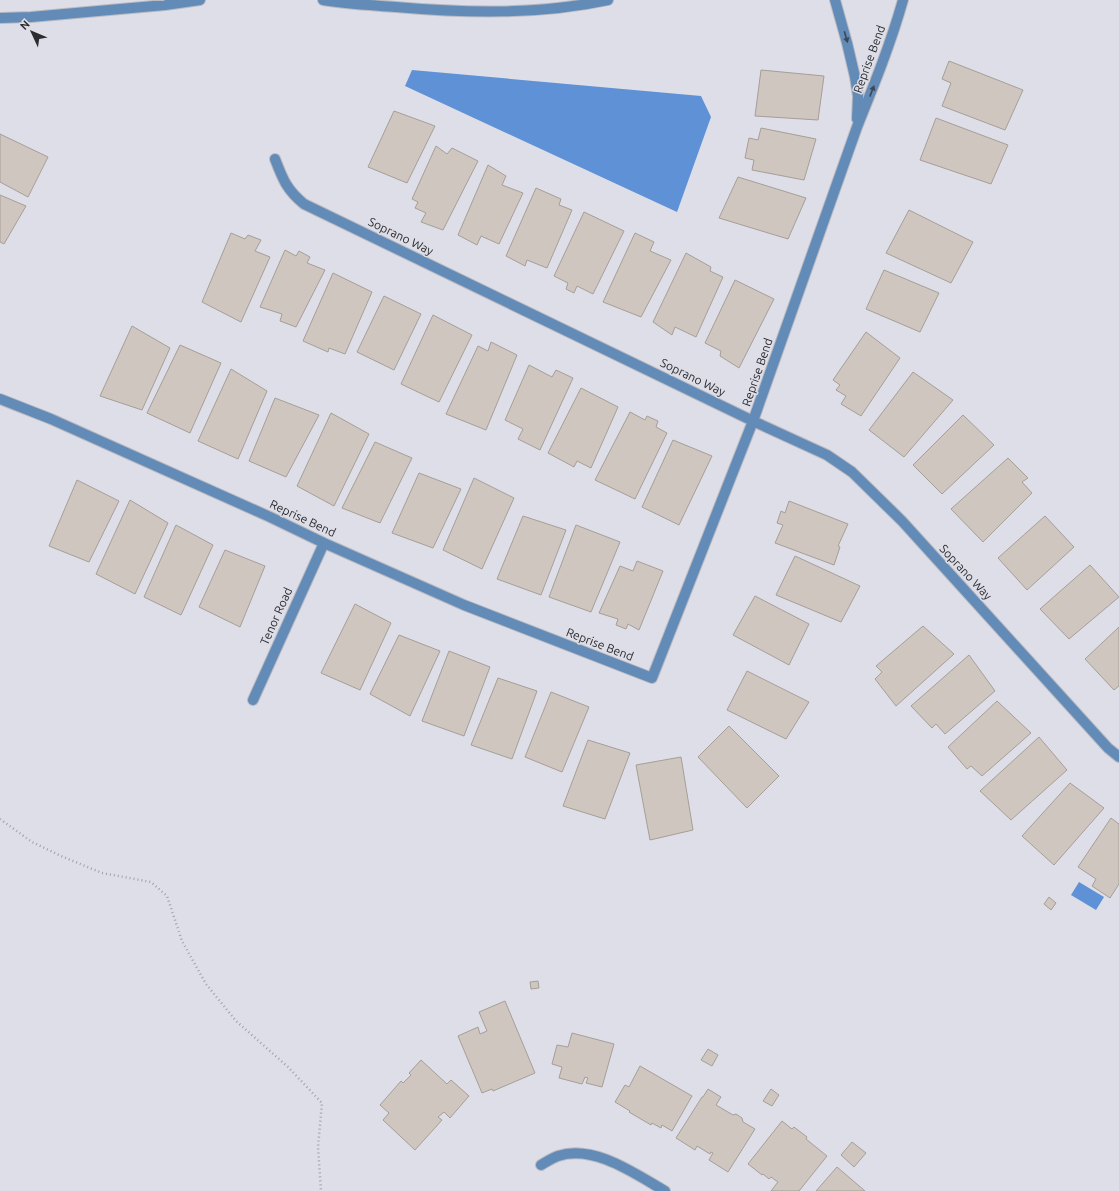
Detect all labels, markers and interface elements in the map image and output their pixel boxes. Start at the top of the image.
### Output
north arrow [12,12,52,52]
text: N [18,18,32,32]
street label: Reprise Bend [851,23,887,95]
one-way arrow [843,31,849,44]
one-way arrow [869,84,875,96]
street label: Soprano Way [366,215,436,257]
street label: Reprise Bend [739,336,775,408]
street label: Soprano Way [658,356,728,398]
street label: Reprise Bend [268,497,338,539]
street label: Soprano Way [937,542,995,602]
street label: Tenor Road [258,585,294,647]
street label: Reprise Bend [564,625,636,663]

